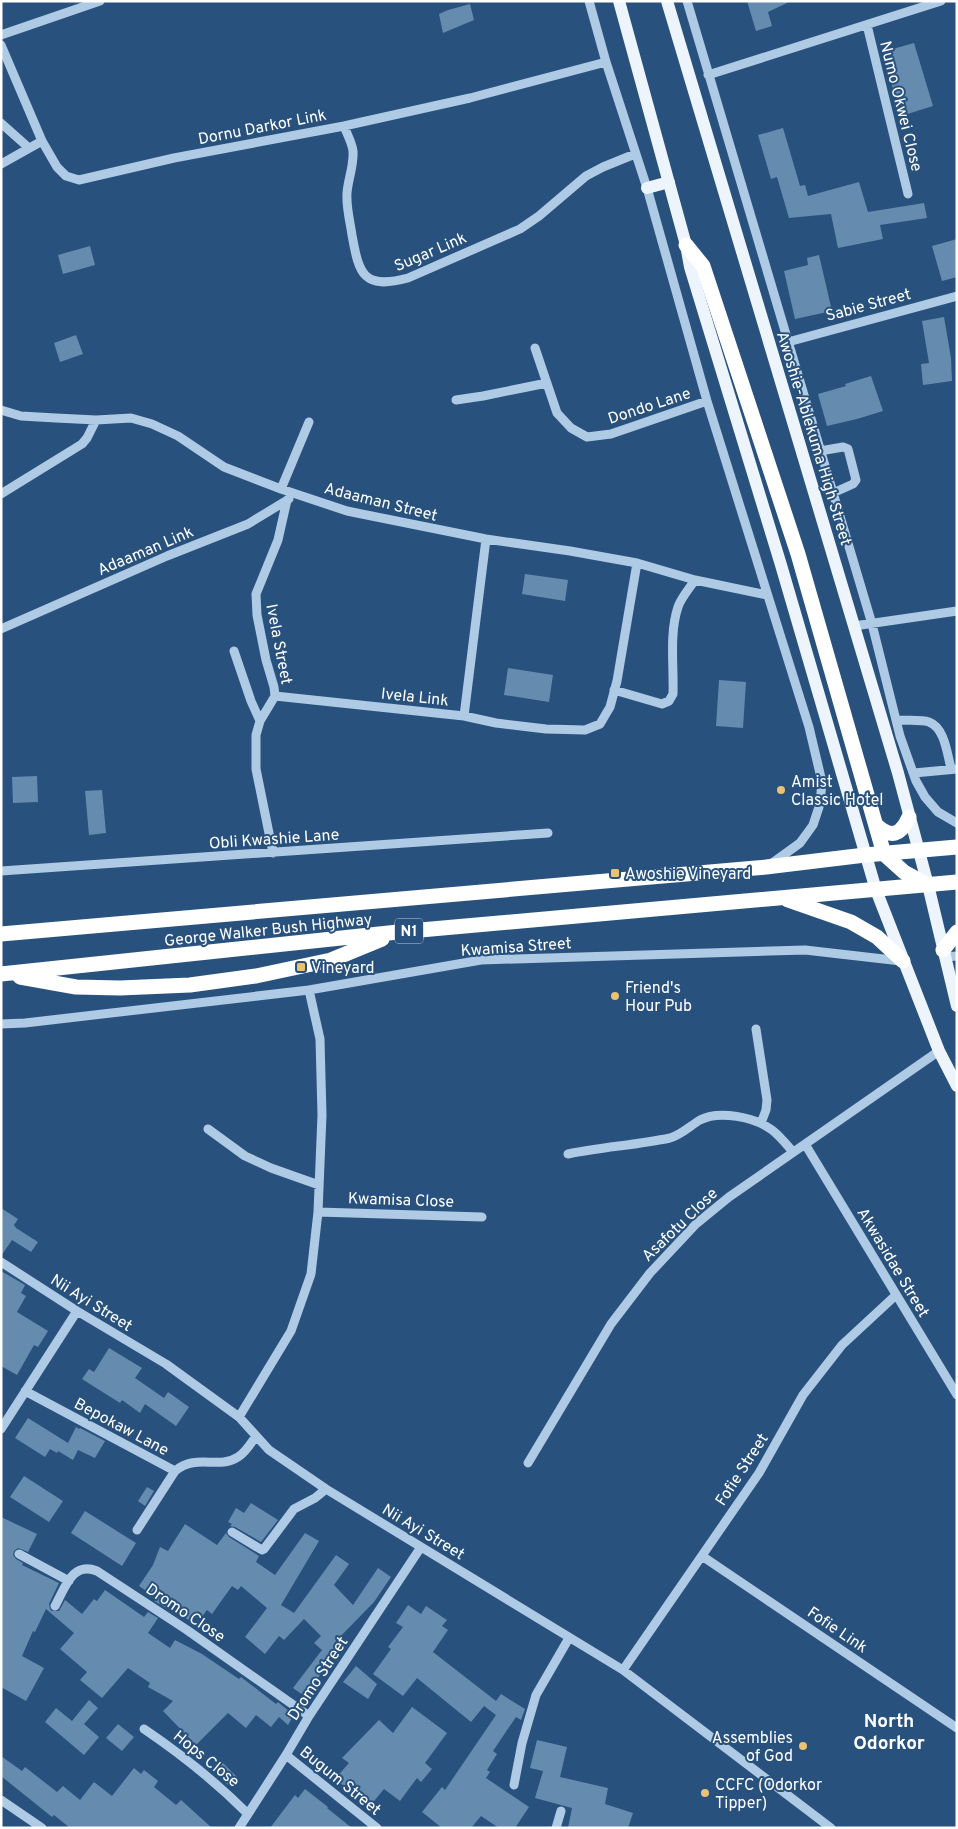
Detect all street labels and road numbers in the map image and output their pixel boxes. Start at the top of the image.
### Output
street label: Numo Okwei Close [874,39,926,174]
street label: Dornu Darkor Link [197,106,328,150]
street label: Sugar Link [392,229,470,277]
street label: Sabie Street [824,285,913,327]
street label: Awoshie-Ablekuma High Street [771,329,855,548]
street label: Dondo Lane [606,384,694,430]
street label: Adaaman Street [322,479,439,527]
street label: Adaaman Link [95,523,197,581]
street label: Ivela Street [260,602,296,686]
street label: Ivela Link [380,684,450,711]
street label: Obli Kwashie Lane [208,825,340,855]
street label: George Walker Bush Highway [163,910,373,952]
road number: N1 [395,918,423,944]
street label: Kwamisa Street [460,934,572,962]
street label: Asafotu Close [638,1184,723,1267]
street label: Kwamisa Close [347,1189,454,1213]
street label: Akwasidae Street [852,1205,933,1322]
street label: Nii Ayi Street [46,1271,136,1337]
street label: Bepokaw Lane [70,1394,172,1461]
street label: Fofie Street [712,1430,773,1510]
street label: Nii Ayi Street [378,1500,468,1565]
street label: Dromo Close [141,1580,228,1648]
street label: Fofie Link [803,1603,871,1658]
street label: Dromo Street [284,1633,353,1725]
street label: Hops Close [169,1727,243,1792]
street label: Bugum Street [295,1743,384,1820]

